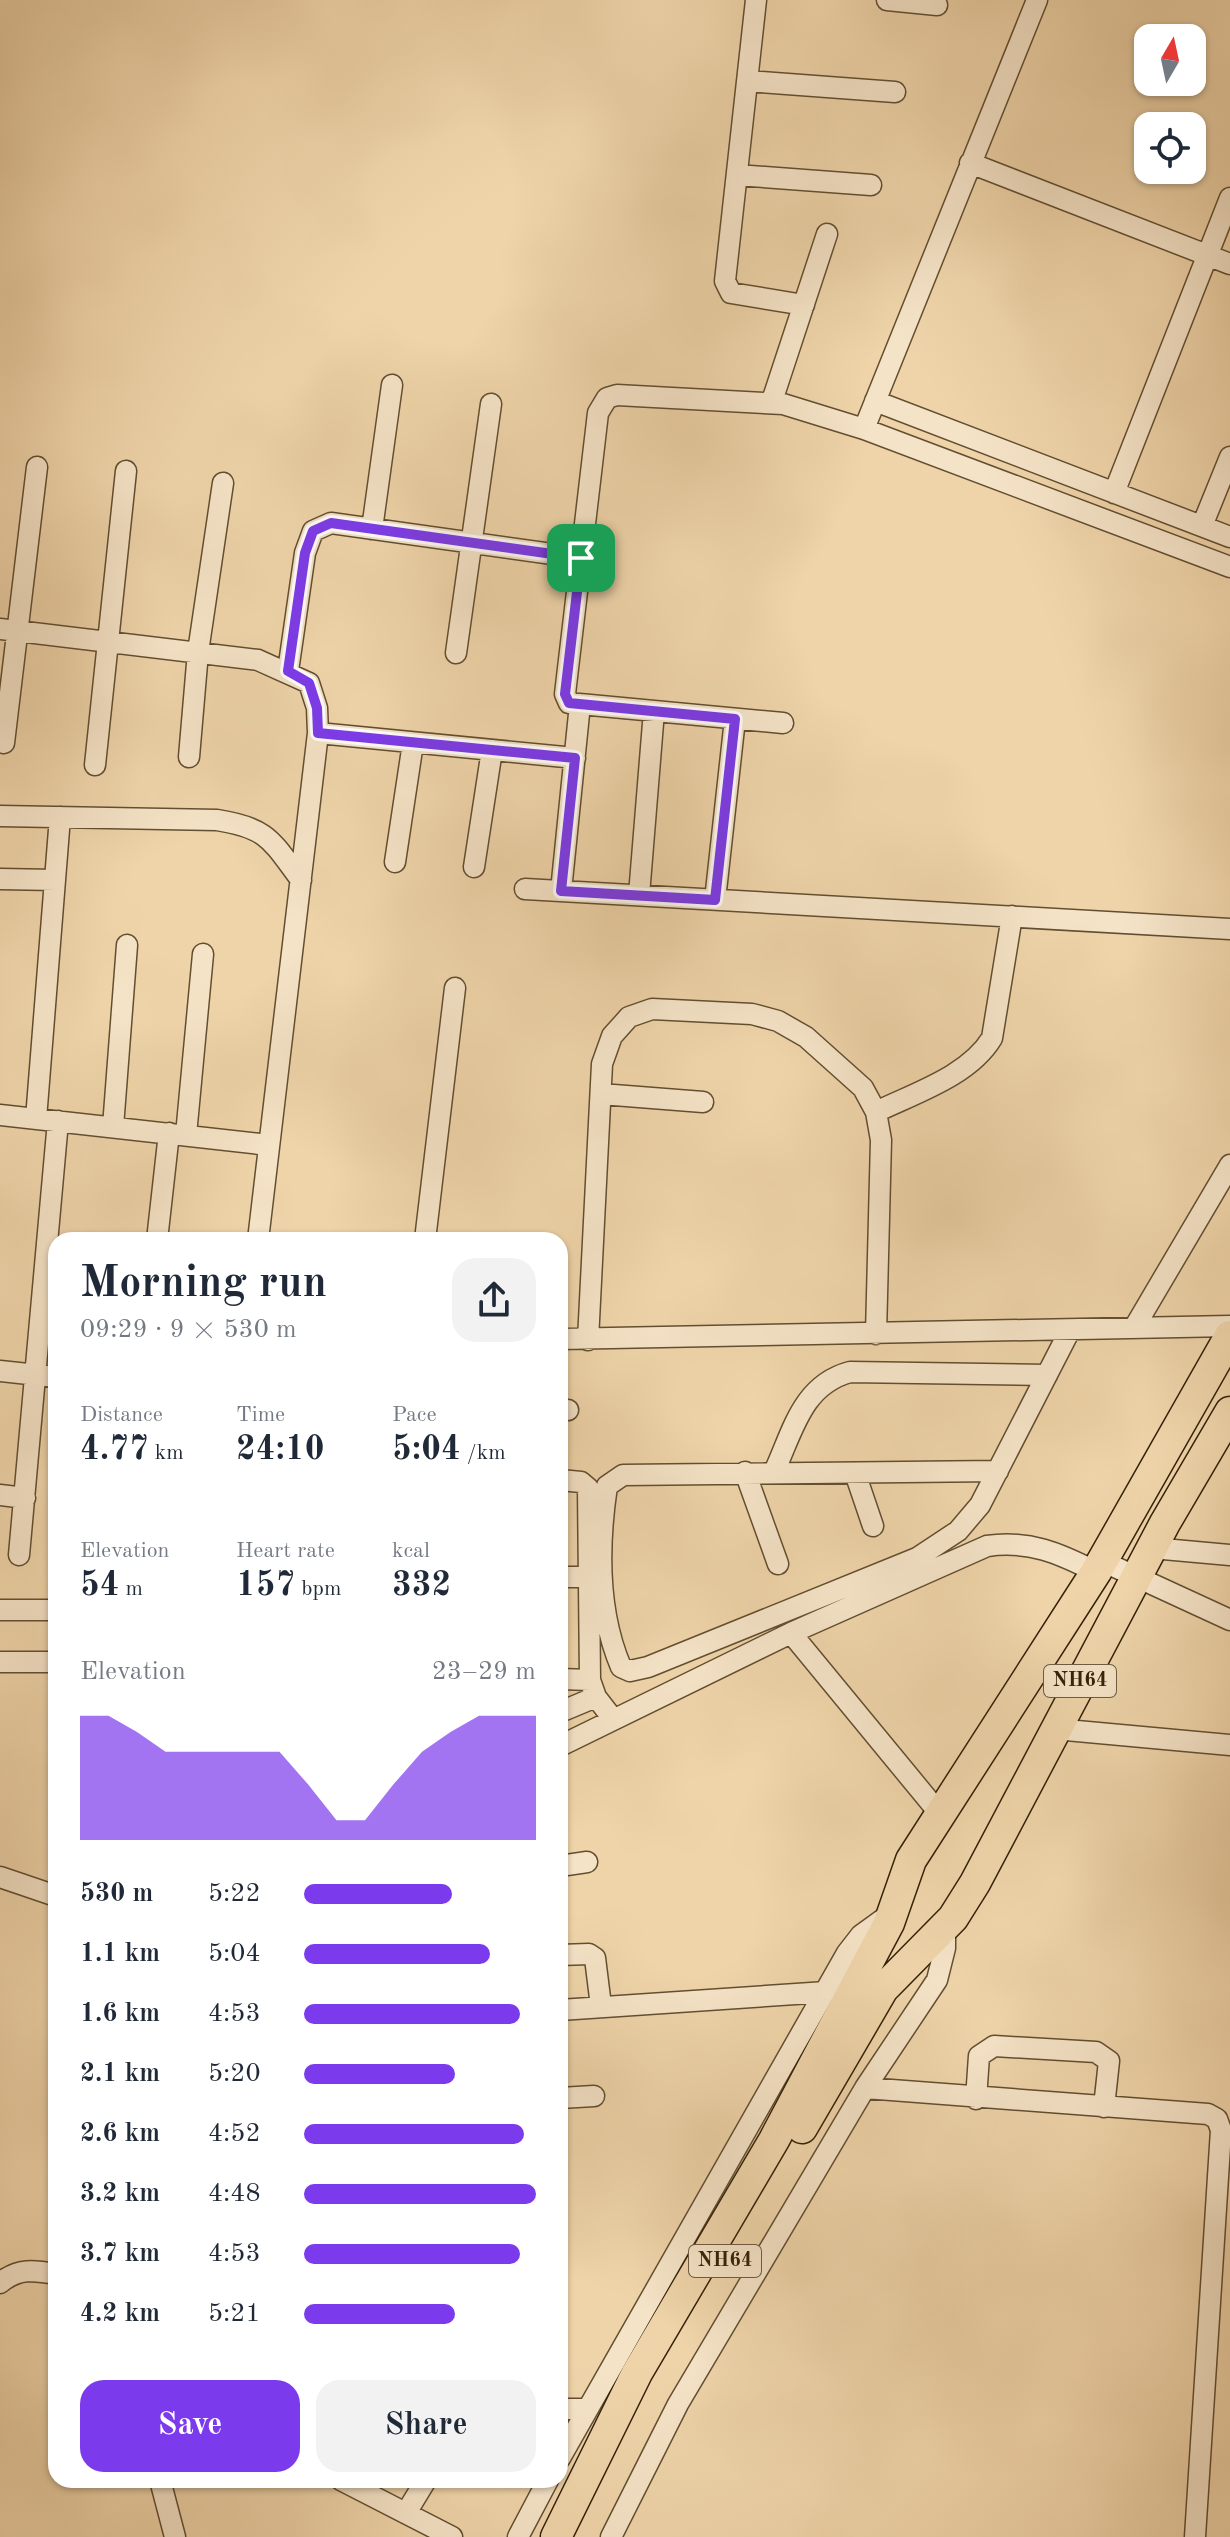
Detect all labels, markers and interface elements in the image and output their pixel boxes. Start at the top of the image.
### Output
north arrow [1134,24,1206,96]
map controls [1134,24,1206,184]
button: locate [1134,112,1206,184]
pin [547,524,615,592]
icon: arrive [559,536,603,580]
button: share [452,1258,536,1342]
text: Morning run [80,1262,327,1306]
text: 09:29 · 9 × 530 m [80,1317,297,1343]
text: Distance [80,1404,163,1426]
text: Time [236,1404,285,1426]
text: Pace [392,1404,437,1426]
text: 4.77 [80,1433,149,1467]
text: 24:10 [236,1433,324,1467]
text: 5:04 [392,1433,461,1467]
text: km [149,1442,184,1464]
text: /km [461,1442,506,1464]
text: Elevation [80,1540,170,1562]
text: Heart rate [236,1540,335,1562]
text: kcal [392,1540,430,1562]
text: 54 [80,1569,119,1603]
text: 157 [236,1569,295,1603]
text: 332 [392,1569,451,1603]
text: m [119,1578,143,1600]
text: bpm [295,1578,341,1600]
text: Elevation [80,1659,186,1685]
text: 23–29 m [432,1659,536,1685]
road number: NH64 [1044,1665,1116,1697]
text: 530 m [80,1881,153,1907]
text: 5:22 [208,1881,261,1907]
text: 1.1 km [80,1941,160,1967]
text: 5:04 [208,1941,261,1967]
text: 1.6 km [80,2001,160,2027]
text: 4:53 [208,2001,261,2027]
text: 2.1 km [80,2061,160,2087]
text: 5:20 [208,2061,261,2087]
text: 2.6 km [80,2121,160,2147]
text: 4:52 [208,2121,261,2147]
text: 3.2 km [80,2181,160,2207]
text: 4:48 [208,2181,261,2207]
text: 3.7 km [80,2241,160,2267]
text: 4:53 [208,2241,261,2267]
road number: NH64 [689,2245,761,2277]
text: 4.2 km [80,2301,160,2327]
text: 5:21 [208,2301,261,2327]
button: Save [80,2380,300,2472]
button: Share [316,2380,536,2472]

